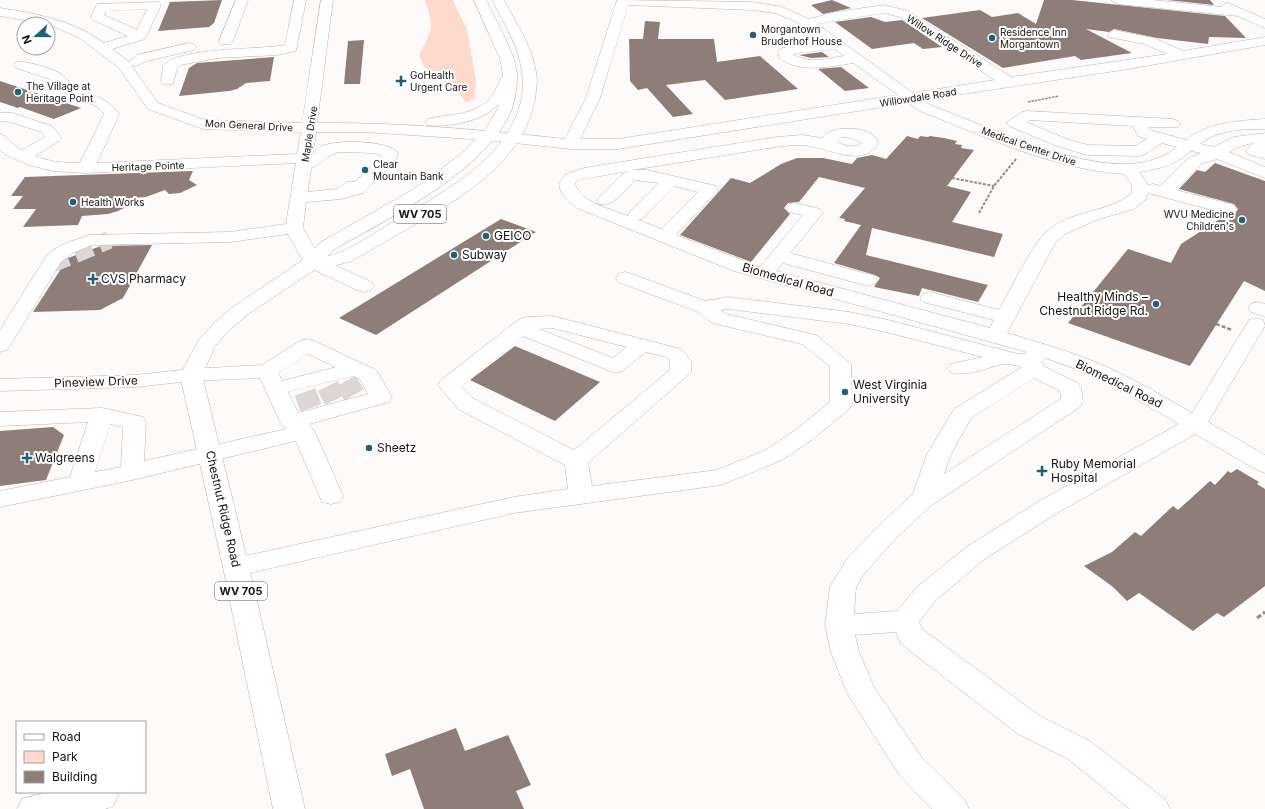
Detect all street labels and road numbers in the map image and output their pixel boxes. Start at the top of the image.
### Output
street label: Willow Ridge Drive [905,12,986,70]
street label: Willowdale Road [879,85,957,109]
street label: Maple Drive [299,105,319,163]
street label: Mon General Drive [205,117,294,133]
street label: Medical Center Drive [980,124,1078,168]
street label: Heritage Pointe [111,159,185,173]
road number: WV 705 [394,205,446,223]
street label: Biomedical Road [741,259,836,300]
street label: Biomedical Road [1073,356,1165,411]
street label: Pineview Drive [54,373,138,390]
street label: Chestnut Ridge Road [203,449,244,569]
road number: WV 705 [215,582,267,600]

